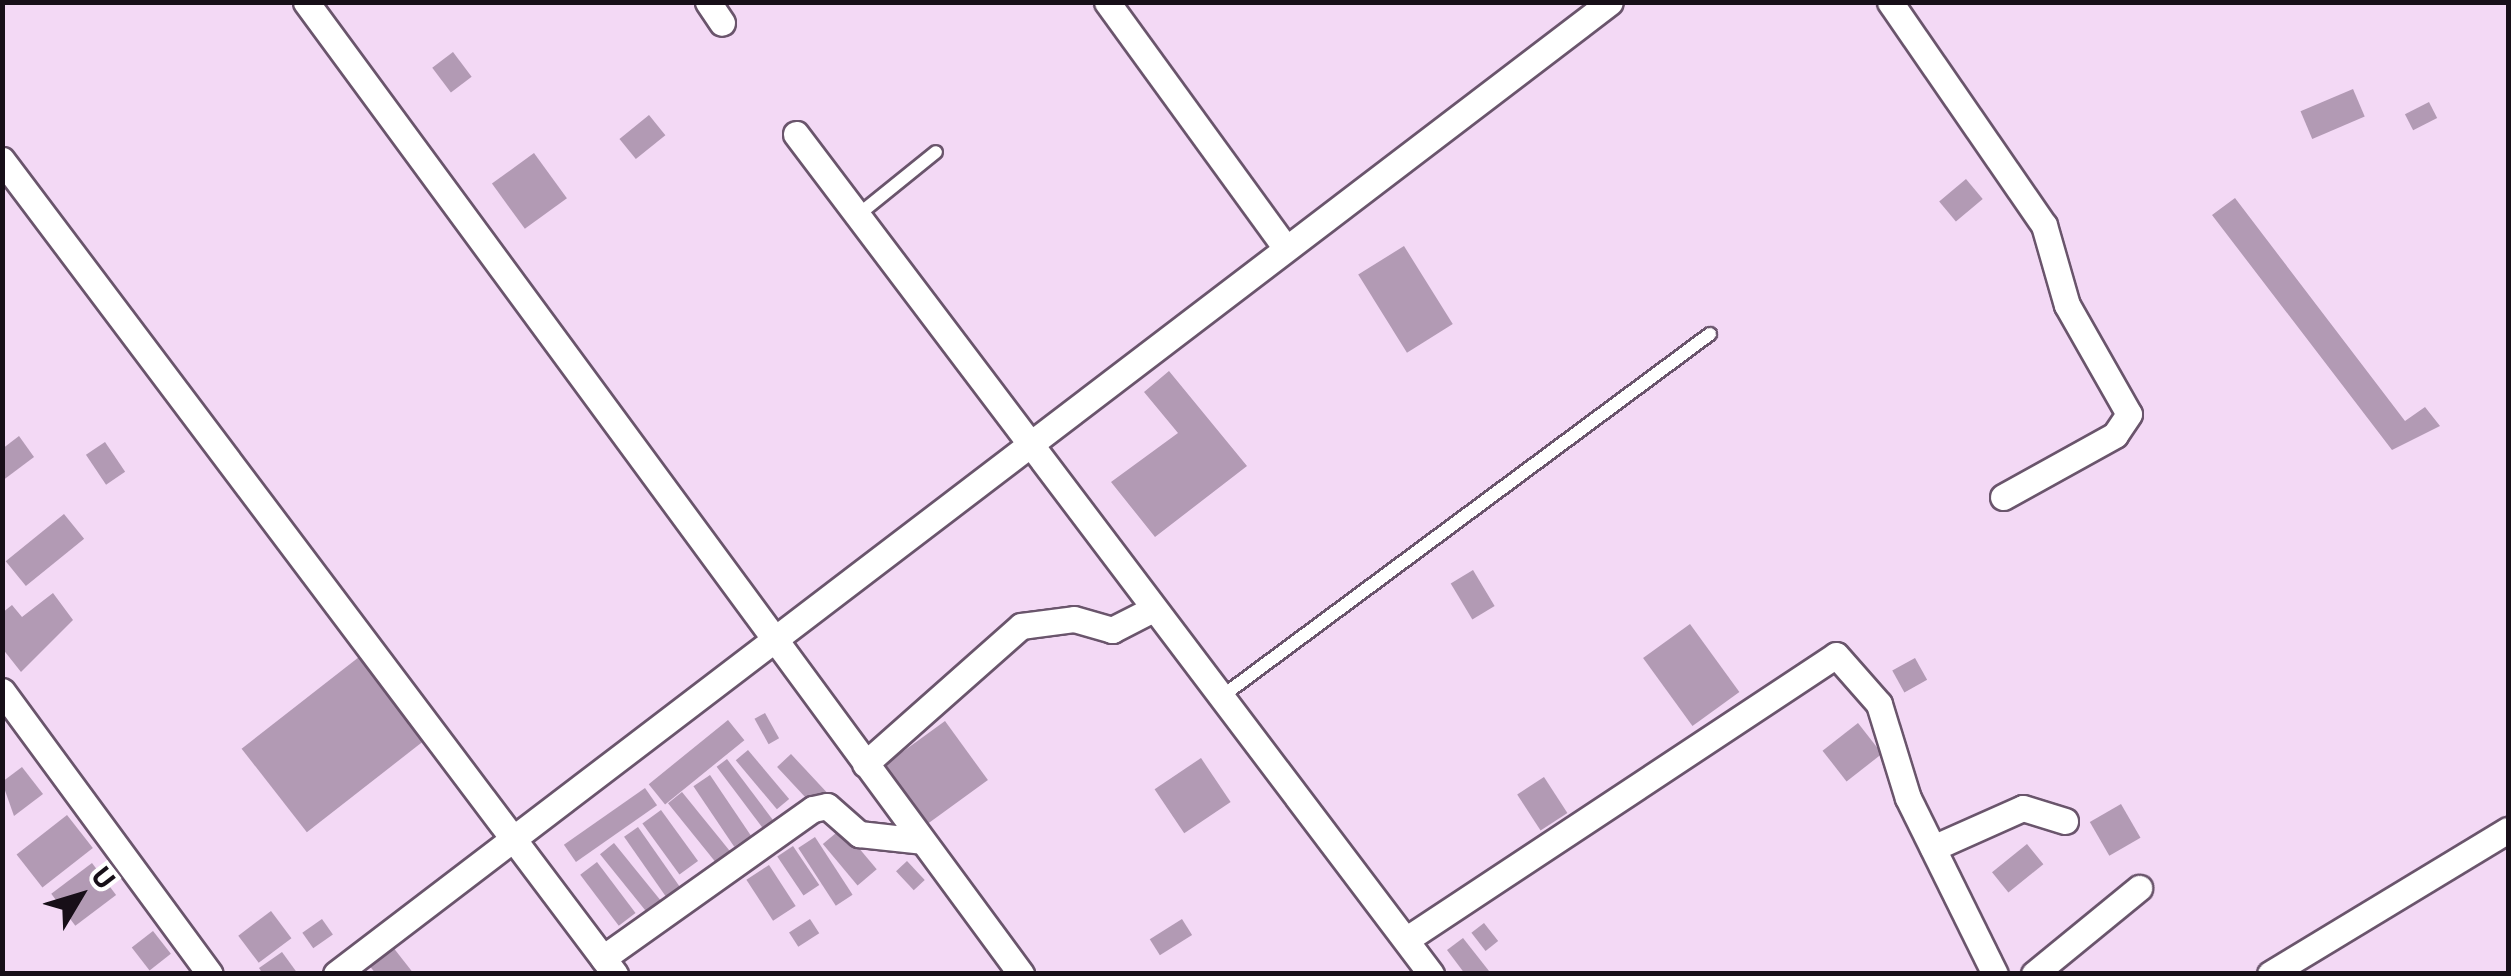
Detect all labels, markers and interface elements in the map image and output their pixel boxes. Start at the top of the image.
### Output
north arrow [30,846,130,946]
text: U [83,858,125,896]

